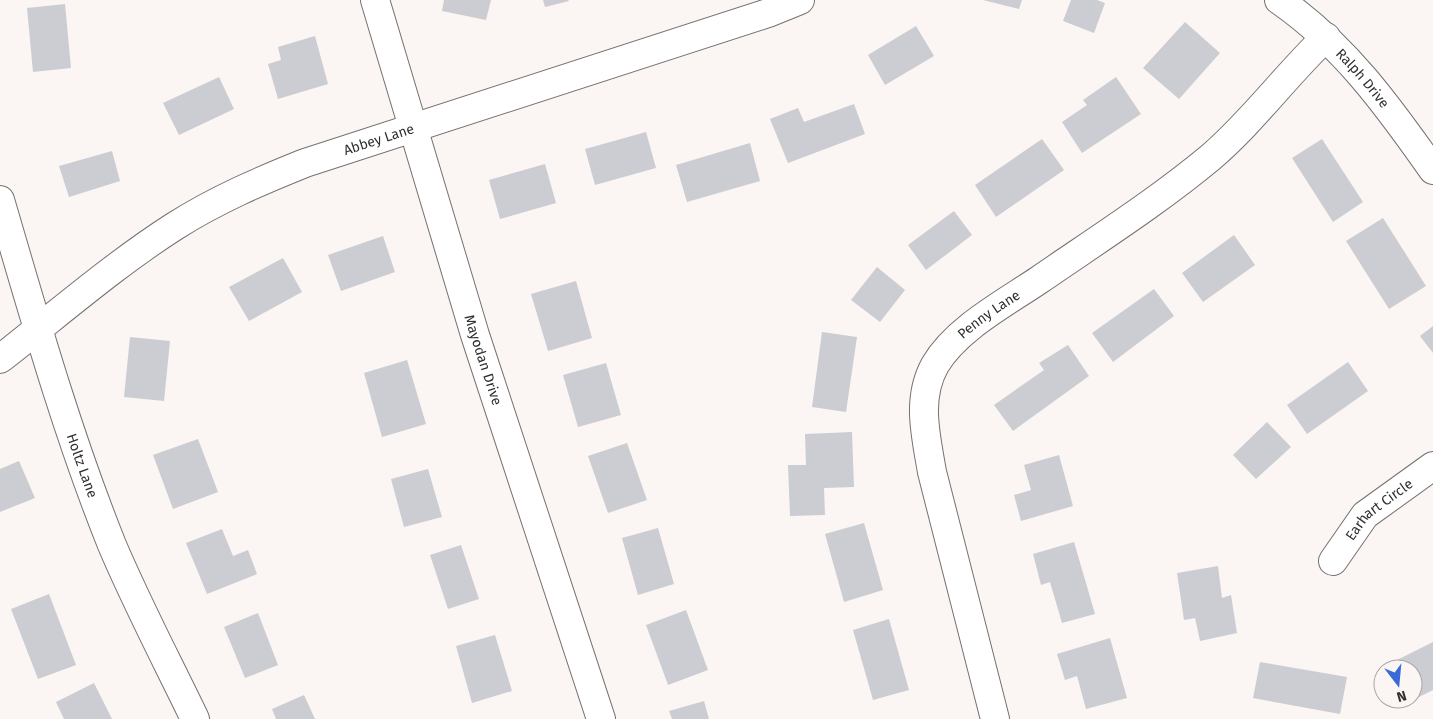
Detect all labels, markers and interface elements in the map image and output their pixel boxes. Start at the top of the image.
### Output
street label: Ralph Drive [1332,45,1393,112]
street label: Abbey Lane [341,120,416,159]
street label: Penny Lane [954,287,1023,343]
street label: Mayodan Drive [460,313,506,408]
street label: Holtz Lane [63,431,101,500]
street label: Earhart Circle [1342,475,1416,544]
north arrow [1373,659,1423,709]
text: N [1395,687,1408,705]

